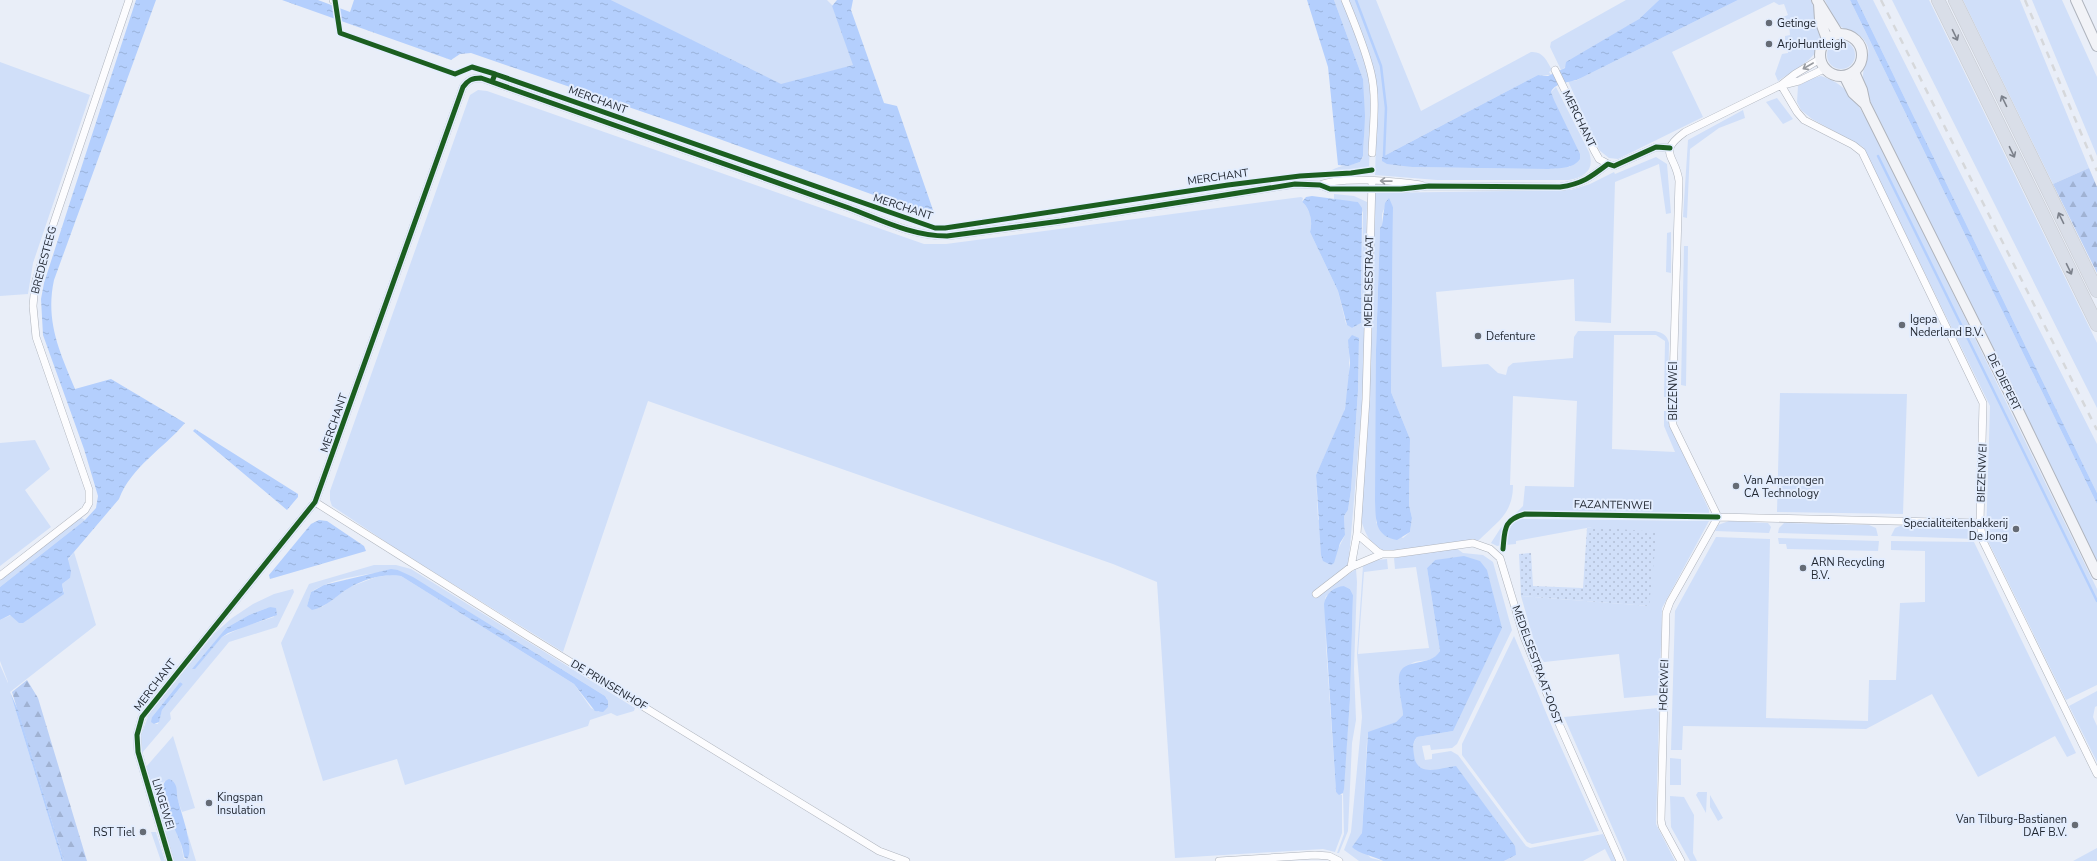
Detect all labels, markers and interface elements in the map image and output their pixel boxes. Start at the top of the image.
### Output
place label: Getinge [1777,16,1816,31]
marker: Getinge [1764,18,1774,28]
one-way arrow [1952,29,1959,41]
place label: ArjoHuntleigh [1777,37,1847,52]
marker: ArjoHuntleigh [1764,39,1774,49]
one-way arrow [1802,63,1814,71]
street label: MERCHANT [566,82,630,118]
street label: MERCHANT [1559,88,1599,150]
one-way arrow [2000,96,2007,108]
one-way arrow [2009,145,2016,157]
street label: MERCHANT [1186,165,1250,189]
one-way arrow [1380,177,1393,185]
street label: MERCHANT [871,190,935,224]
one-way arrow [2057,212,2064,224]
street label: BREDESTEEG [28,224,60,296]
street label: MEDELSESTRAAT [1361,235,1377,327]
one-way arrow [2066,262,2073,274]
place label: Igepa Nederland B.V. [1910,312,1984,340]
marker: Igepa Nederland B.V. [1897,320,1907,330]
place label: Defenture [1486,329,1536,344]
marker: Defenture [1473,331,1483,341]
street label: DE DIEPERT [1984,351,2024,413]
street label: BIEZENWEI [1666,361,1681,421]
street label: MERCHANT [317,391,351,455]
street label: BIEZENWEI [1973,443,1991,503]
place label: Van Amerongen CA Technology [1743,473,1824,501]
marker: Van Amerongen CA Technology [1731,481,1741,491]
street label: FAZANTENWEI [1574,497,1652,513]
place label: Specialiteitenbakkerij De Jong [1904,516,2008,544]
marker: Specialiteitenbakkerij De Jong [2011,524,2021,534]
place label: ARN Recycling B.V. [1811,555,1885,583]
marker: ARN Recycling B.V. [1798,563,1808,573]
street label: MEDELSESTRAAT-OOST [1508,603,1566,727]
street label: MERCHANT [130,656,180,714]
street label: DE PRINSENHOF [568,656,650,714]
street label: HOEKWEI [1656,659,1672,711]
street label: LINGEWEI [148,777,178,831]
place label: Kingspan Insulation [217,790,265,818]
marker: Kingspan Insulation [204,798,214,808]
place label: Van Tilburg-Bastianen DAF B.V. [1955,812,2067,840]
marker: Van Tilburg-Bastianen DAF B.V. [2070,820,2080,830]
place label: RST Tiel [93,825,136,840]
marker: RST Tiel [138,827,148,837]

